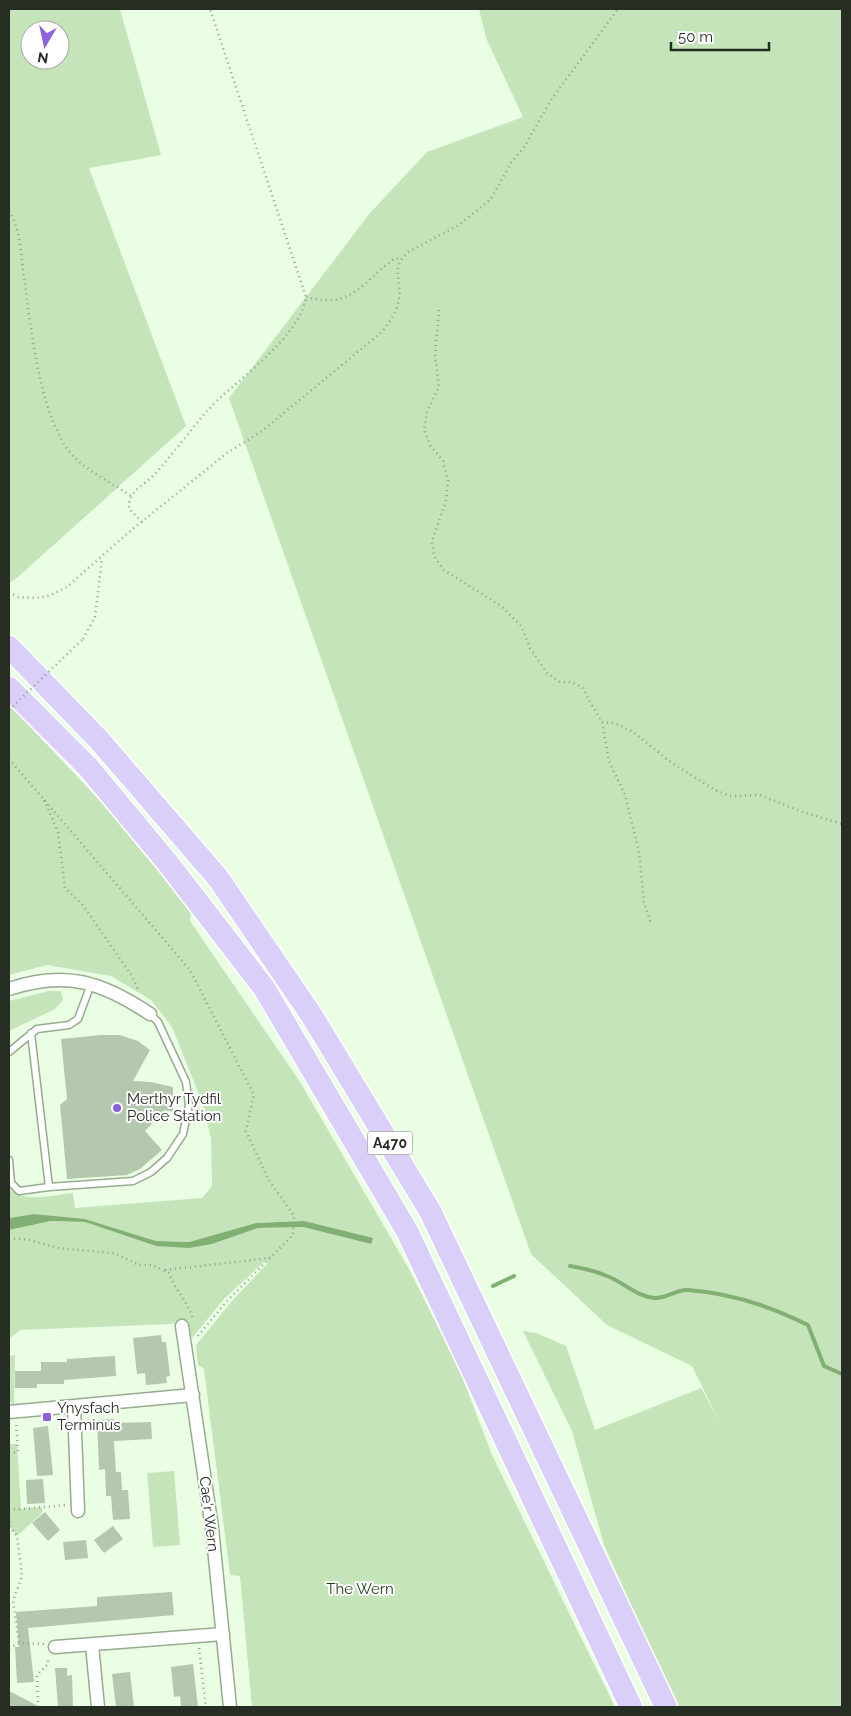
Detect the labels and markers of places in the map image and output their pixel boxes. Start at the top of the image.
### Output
place label: Merthyr Tydfil Police Station [127,1090,222,1125]
marker: Merthyr Tydfil Police Station [111,1102,123,1114]
place label: Ynysfach Terminus [57,1399,121,1434]
marker: Ynysfach Terminus [41,1411,53,1423]

